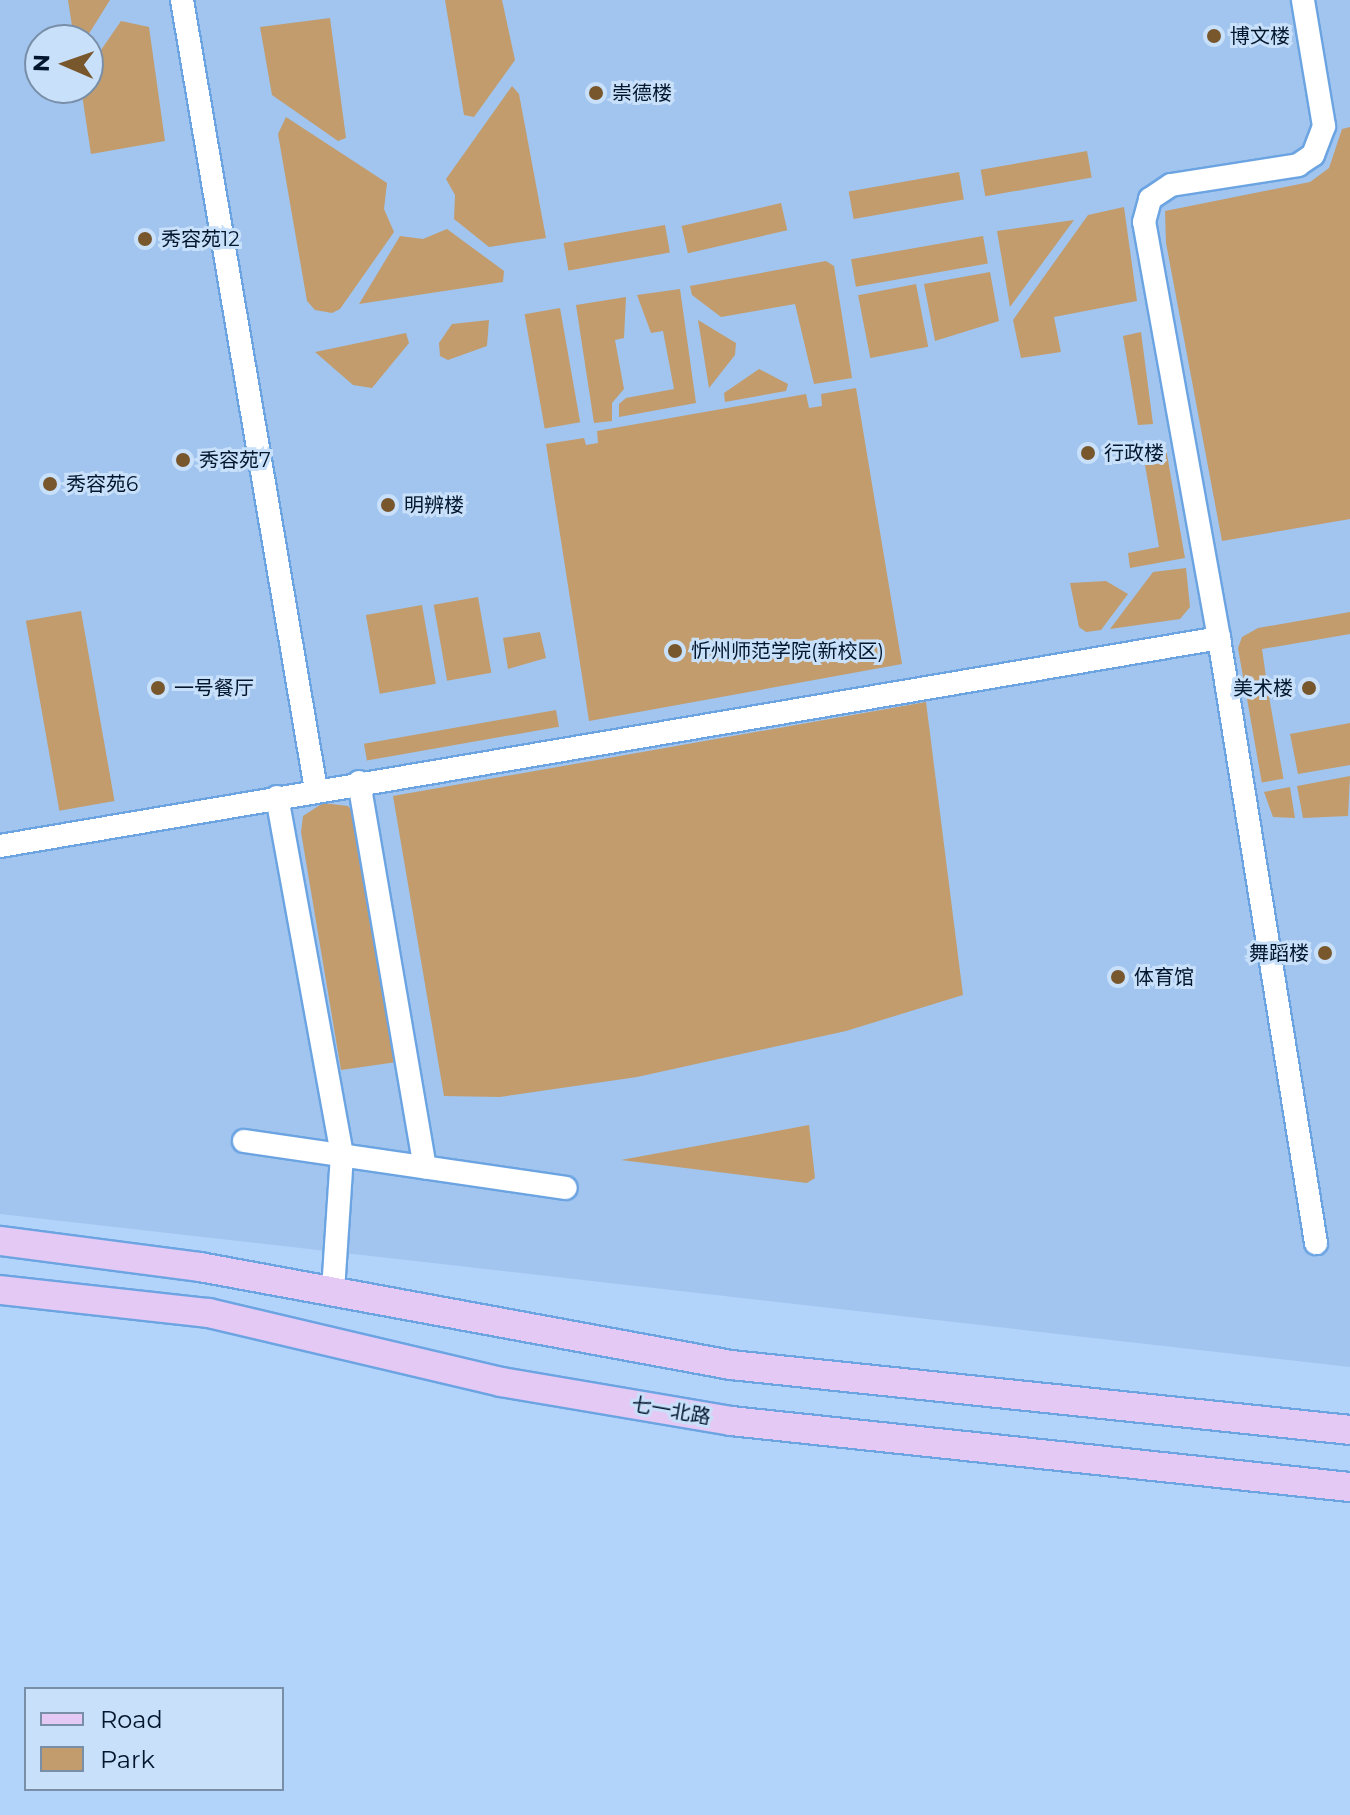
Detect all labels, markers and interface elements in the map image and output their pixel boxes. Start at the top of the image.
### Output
north arrow [24,24,104,104]
place label: 博文楼 [1230,24,1290,48]
marker: 博文楼 [1205,27,1223,45]
text: N [28,54,55,73]
place label: 崇德楼 [612,81,672,105]
marker: 崇德楼 [587,84,605,102]
place label: 秀容苑12 [161,227,240,251]
marker: 秀容苑12 [136,230,154,248]
place label: 行政楼 [1104,441,1164,465]
marker: 行政楼 [1079,444,1097,462]
place label: 秀容苑7 [199,448,271,472]
marker: 秀容苑7 [174,451,192,469]
place label: 秀容苑6 [66,472,138,496]
marker: 秀容苑6 [41,475,59,493]
place label: 明辨楼 [404,493,464,517]
marker: 明辨楼 [379,496,397,514]
place label: 忻州师范学院(新校区) [691,639,884,663]
marker: 忻州师范学院(新校区) [666,642,684,660]
place label: 一号餐厅 [174,676,254,700]
place label: 美术楼 [1233,676,1293,700]
marker: 一号餐厅 [149,679,167,697]
marker: 美术楼 [1300,679,1318,697]
place label: 舞蹈楼 [1249,941,1309,965]
marker: 舞蹈楼 [1316,944,1334,962]
place label: 体育馆 [1134,965,1194,989]
marker: 体育馆 [1109,968,1127,986]
street label: 七一北路 [630,1392,712,1430]
legend [24,1687,284,1791]
text: Road [100,1705,163,1734]
text: Park [100,1745,155,1774]

